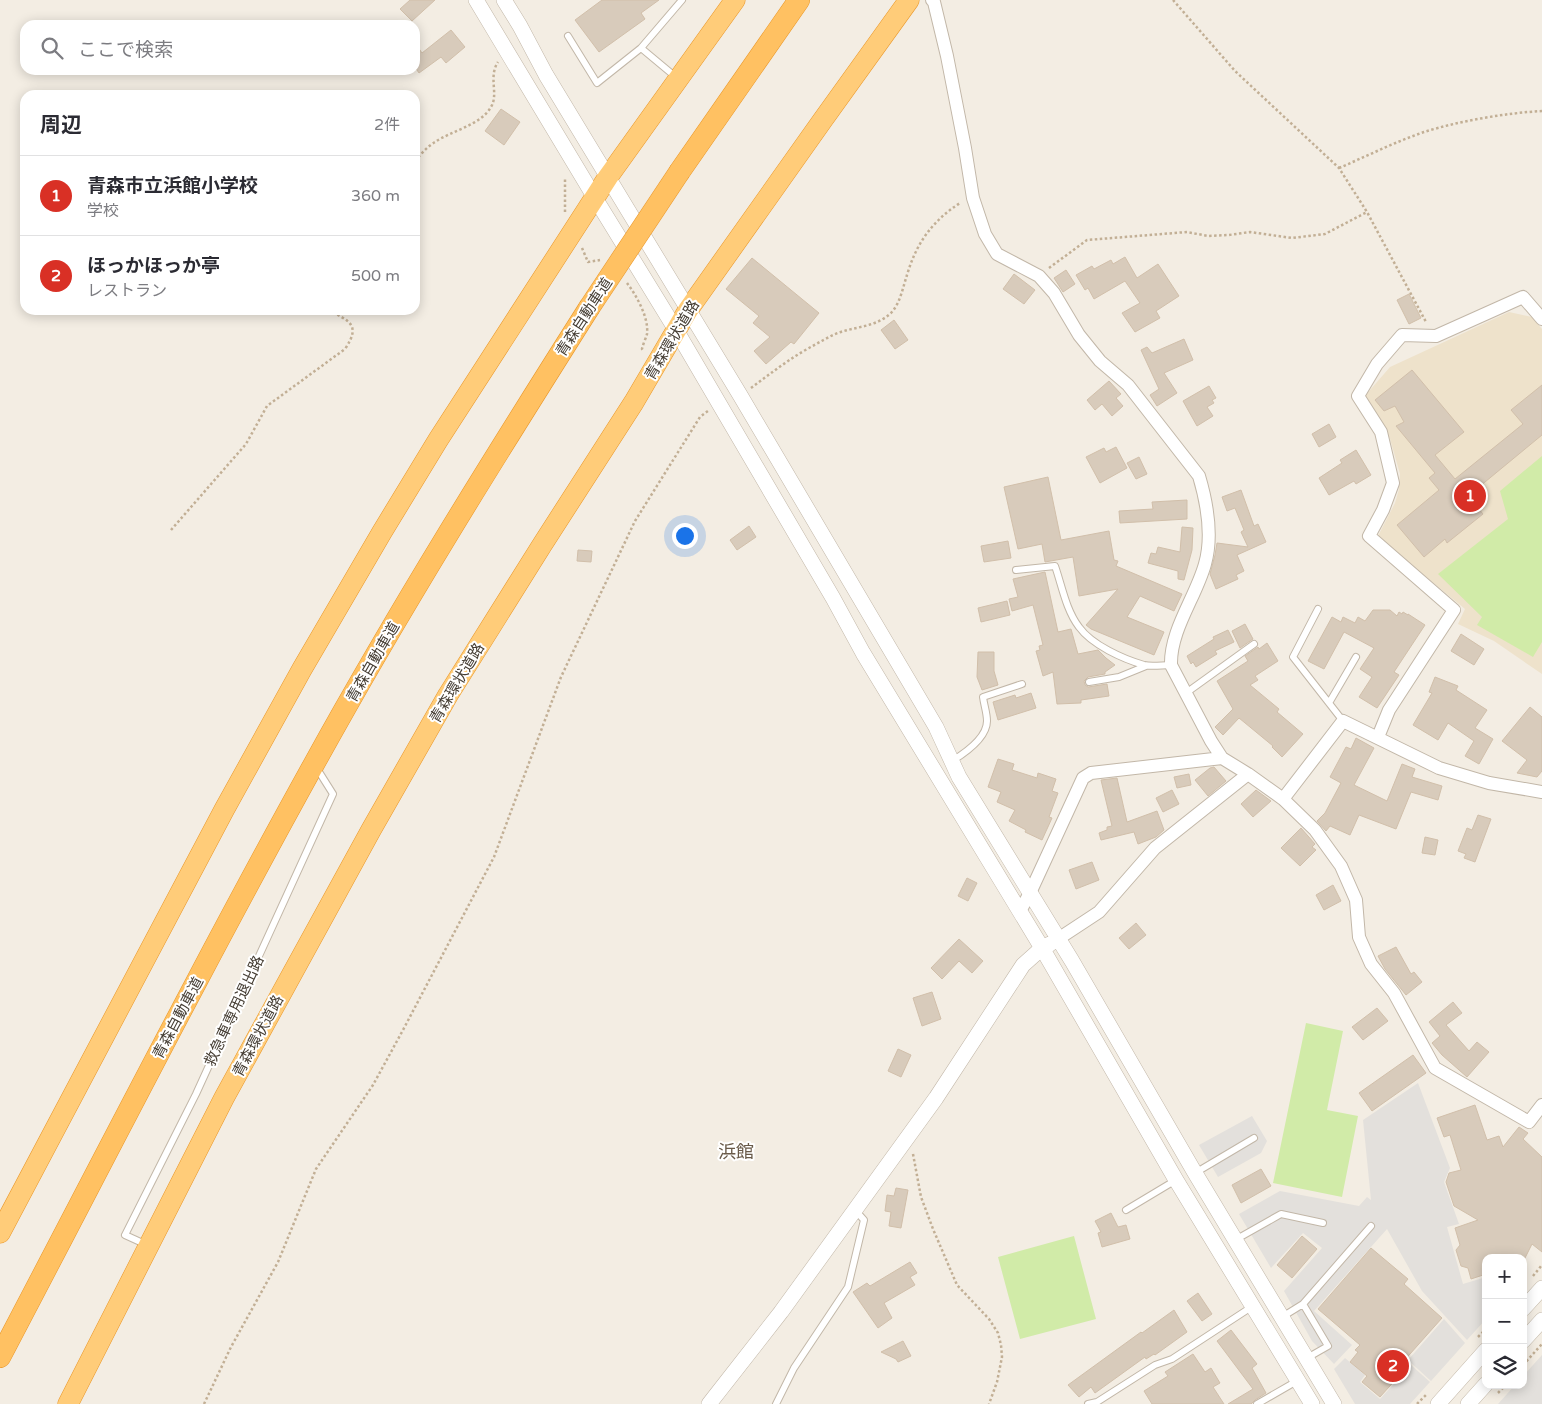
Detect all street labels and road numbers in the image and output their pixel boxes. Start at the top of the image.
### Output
street label: 青森自動車道 [552,274,616,360]
street label: 青森環状道路 [641,297,703,383]
street label: 青森自動車道 [343,619,403,705]
street label: 青森環状道路 [426,640,488,726]
street label: 救急車専用退出路 [200,953,268,1069]
street label: 青森自動車道 [149,974,207,1062]
street label: 青森環状道路 [229,992,287,1080]

